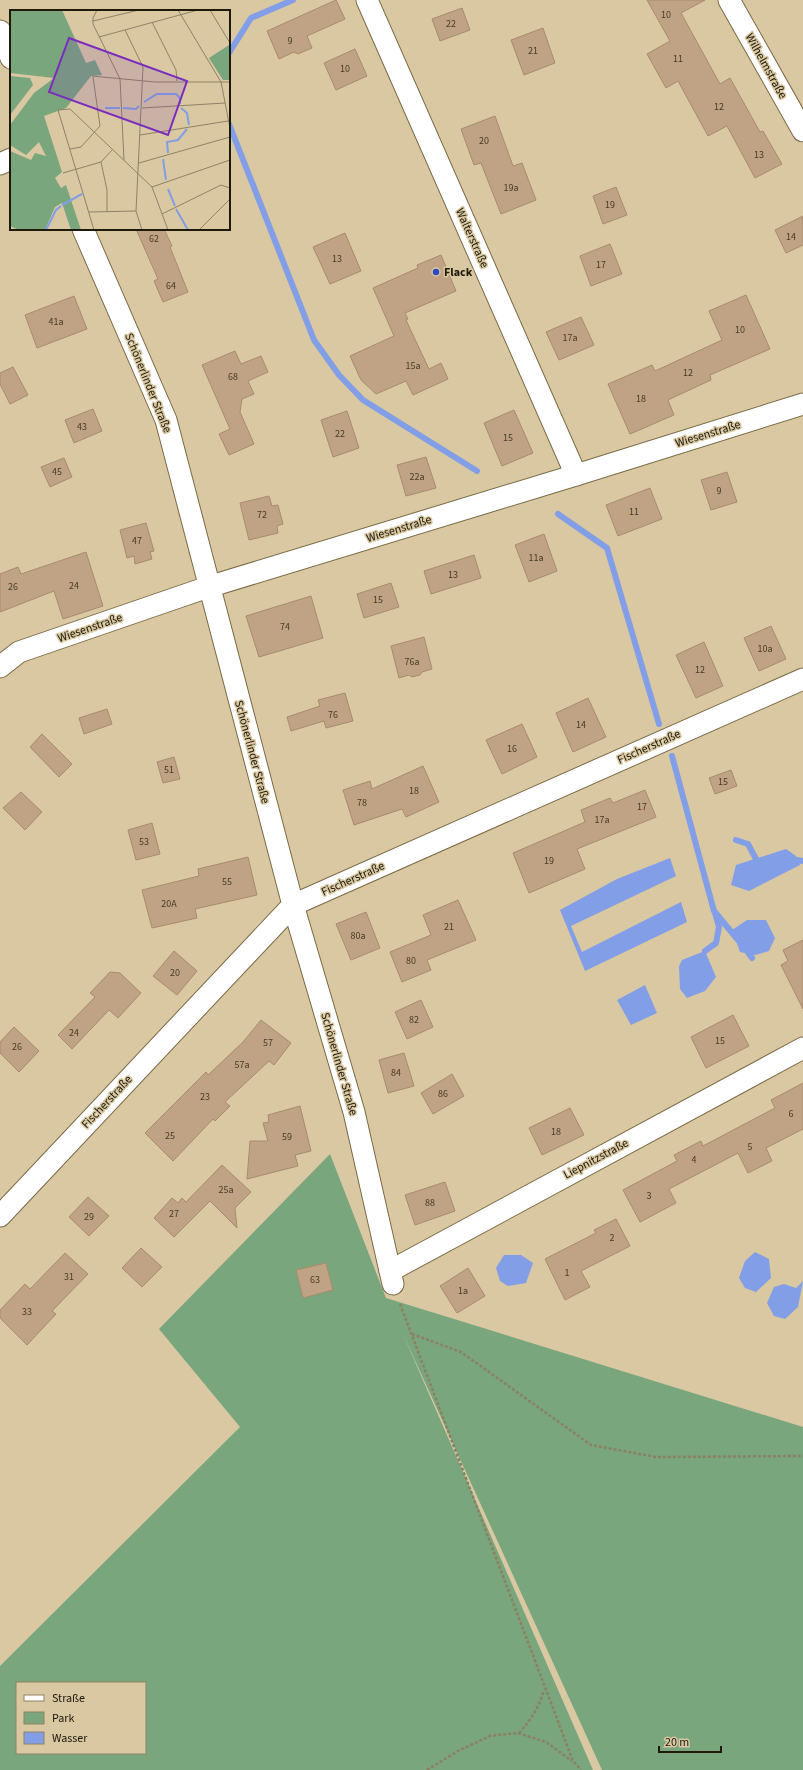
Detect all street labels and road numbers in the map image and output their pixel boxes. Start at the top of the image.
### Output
street label: Wilhelmstraße [741,30,791,102]
street label: Walterstraße [451,205,493,271]
street label: Schönerlinder Straße [120,331,176,436]
street label: Wiesenstraße [673,416,743,452]
street label: Wiesenstraße [364,511,434,547]
street label: Wiesenstraße [55,609,125,647]
street label: Schönerlinder Straße [230,698,274,806]
street label: Fischerstraße [615,725,683,769]
street label: Fischerstraße [319,857,387,901]
street label: Schönerlinder Straße [316,1011,362,1117]
street label: Fischerstraße [78,1071,136,1133]
street label: Liepnitzstraße [560,1135,632,1183]

